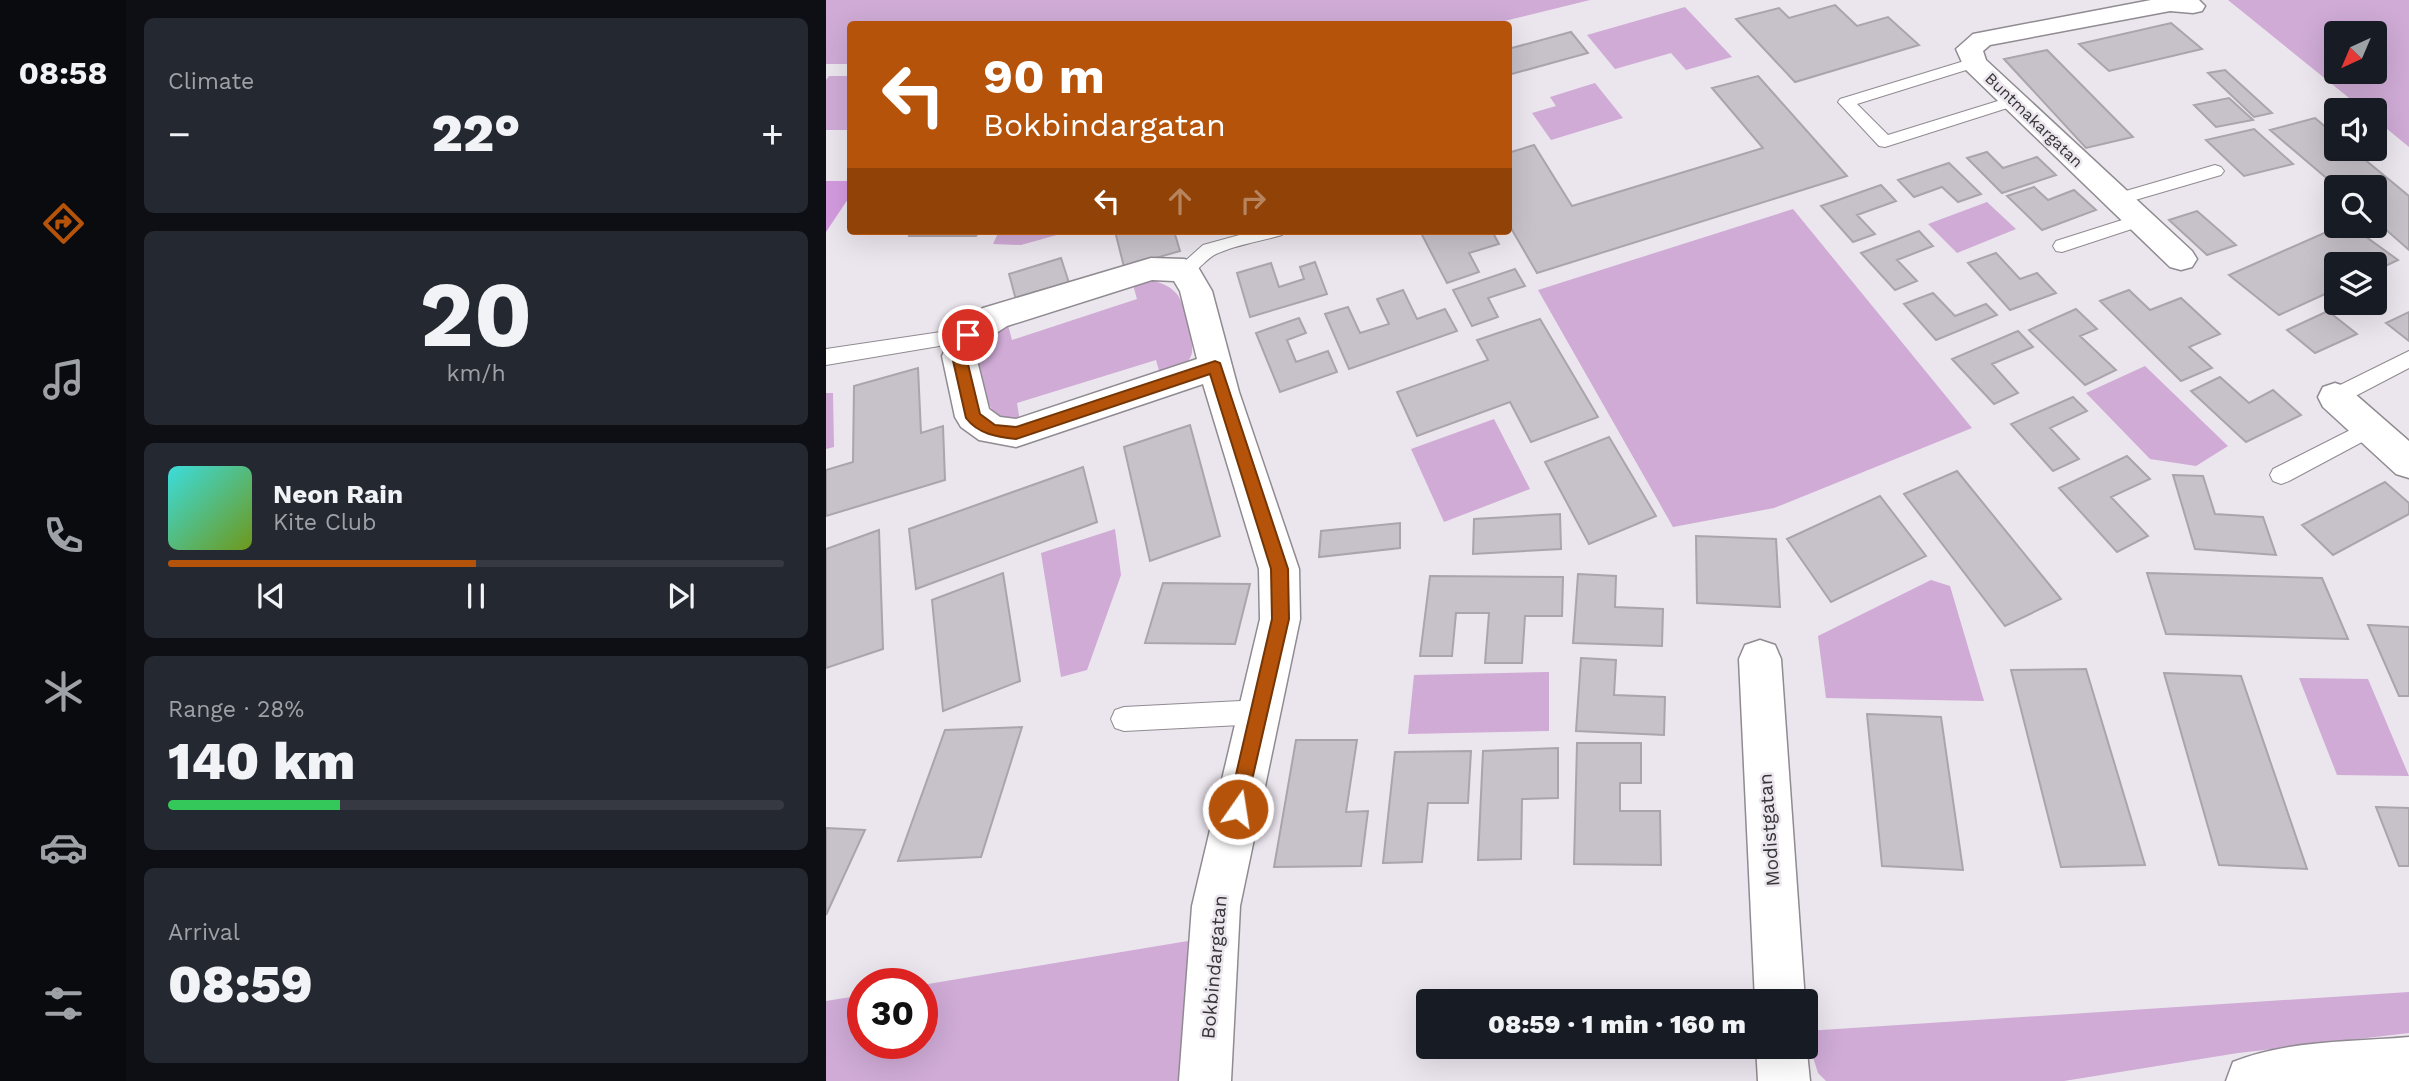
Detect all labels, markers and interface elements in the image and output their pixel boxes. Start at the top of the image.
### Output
north arrow [2324,21,2387,84]
map controls [2324,21,2387,315]
text: 90 m [983,47,1105,105]
icon: left [868,49,959,140]
text: 08:58 [18,54,108,92]
text: Climate [168,68,254,95]
street label: Buntmakargatan [1981,69,2087,171]
button: sound [2324,98,2387,161]
text: 22° [432,103,520,164]
text: Bokbindargatan [983,106,1226,144]
text: − [168,112,191,156]
text: + [761,112,784,156]
button: search [2324,175,2387,238]
icon: left [1088,182,1126,220]
icon: ahead [1161,182,1199,220]
icon: right [1234,182,1272,220]
icon: directions [39,199,88,248]
button: layers [2324,252,2387,315]
text: 20 [420,261,532,368]
pin [938,305,998,365]
icon: arrive [949,316,987,354]
icon: music [39,355,88,404]
text: km/h [446,360,506,387]
text: Neon Rain [273,479,403,509]
text: Kite Club [273,509,376,536]
icon: phone [39,511,88,560]
icon: previous [252,577,290,615]
icon: pause [457,577,495,615]
icon: next [662,577,700,615]
icon: climate [39,667,88,716]
text: Range · 28% [168,696,304,723]
text: 140 km [168,731,355,792]
position arrow [1201,772,1275,846]
street label: Modistgatan [1754,773,1784,887]
icon: car [39,823,88,872]
street label: Bokbindargatan [1196,894,1232,1040]
text: Arrival [168,919,240,946]
text: 08:59 [168,954,313,1015]
speed limit sign: 30 [847,968,938,1059]
icon: filters [39,979,88,1028]
text: 08:59 · 1 min · 160 m [1488,1009,1746,1039]

